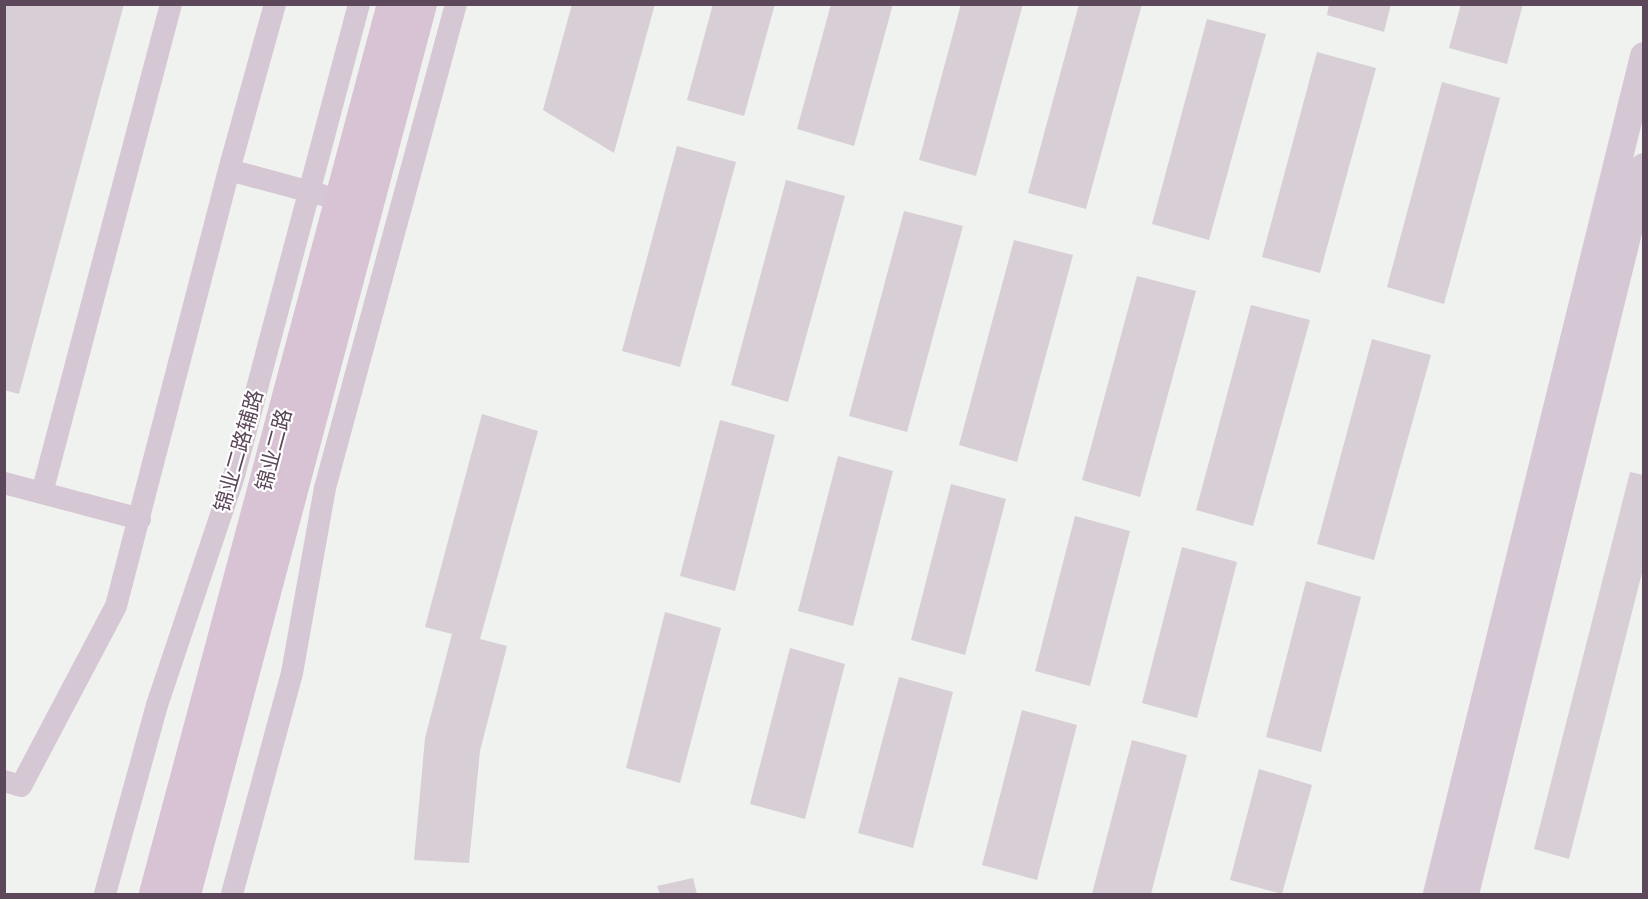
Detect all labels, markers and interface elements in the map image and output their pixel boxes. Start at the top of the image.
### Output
street label: 锦业二路辅路 [210,387,268,515]
street label: 锦业二路 [252,406,296,494]

